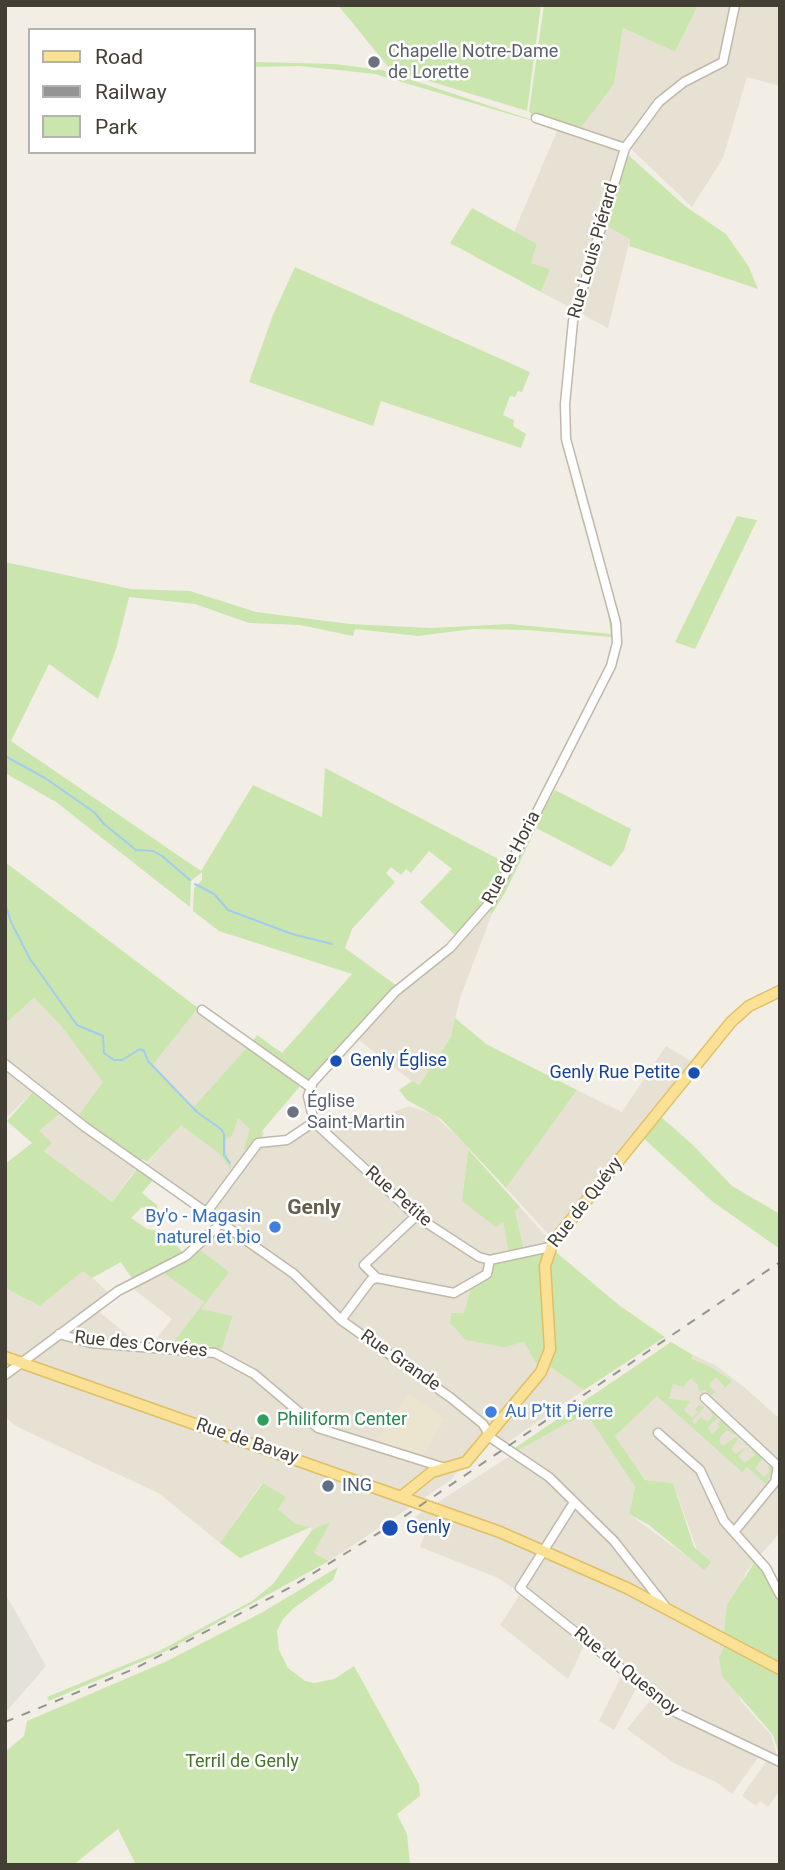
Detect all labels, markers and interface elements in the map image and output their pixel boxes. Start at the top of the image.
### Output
legend [28,28,256,154]
place label: Chapelle Notre-Dame de Lorette [388,41,558,84]
text: Road [95,45,143,69]
marker: Chapelle Notre-Dame de Lorette [366,54,382,70]
text: Railway [95,80,167,104]
text: Park [95,115,137,139]
street label: Rue Louis Piérard [564,181,624,321]
street label: Rue de Horia [478,808,546,908]
place label: Genly Église [350,1050,447,1072]
marker: Genly Église [328,1053,344,1069]
place label: Genly Rue Petite [549,1062,680,1084]
marker: Genly Rue Petite [686,1065,702,1081]
place label: Église Saint-Martin [307,1091,405,1134]
marker: Église Saint-Martin [285,1104,301,1120]
street label: Rue de Quévy [544,1154,628,1252]
street label: Rue Petite [360,1162,436,1232]
district label: Genly [287,1196,341,1222]
place label: By'o - Magasin naturel et bio [145,1206,261,1248]
marker: By'o - Magasin naturel et bio [267,1219,283,1235]
street label: Rue Grande [356,1326,444,1396]
street label: Rue des Corvées [73,1327,209,1363]
place label: Au P'tit Pierre [505,1401,613,1423]
marker: Au P'tit Pierre [483,1404,499,1420]
place label: Philiform Center [277,1409,407,1431]
marker: Philiform Center [255,1412,271,1428]
street label: Rue de Bavay [193,1414,301,1470]
place label: ING [342,1475,372,1497]
marker: ING [320,1478,336,1494]
place label: Genly [406,1517,451,1539]
marker: Genly [380,1518,400,1538]
street label: Rue du Quesnoy [569,1623,683,1721]
park label: Terril de Genly [185,1751,299,1773]

